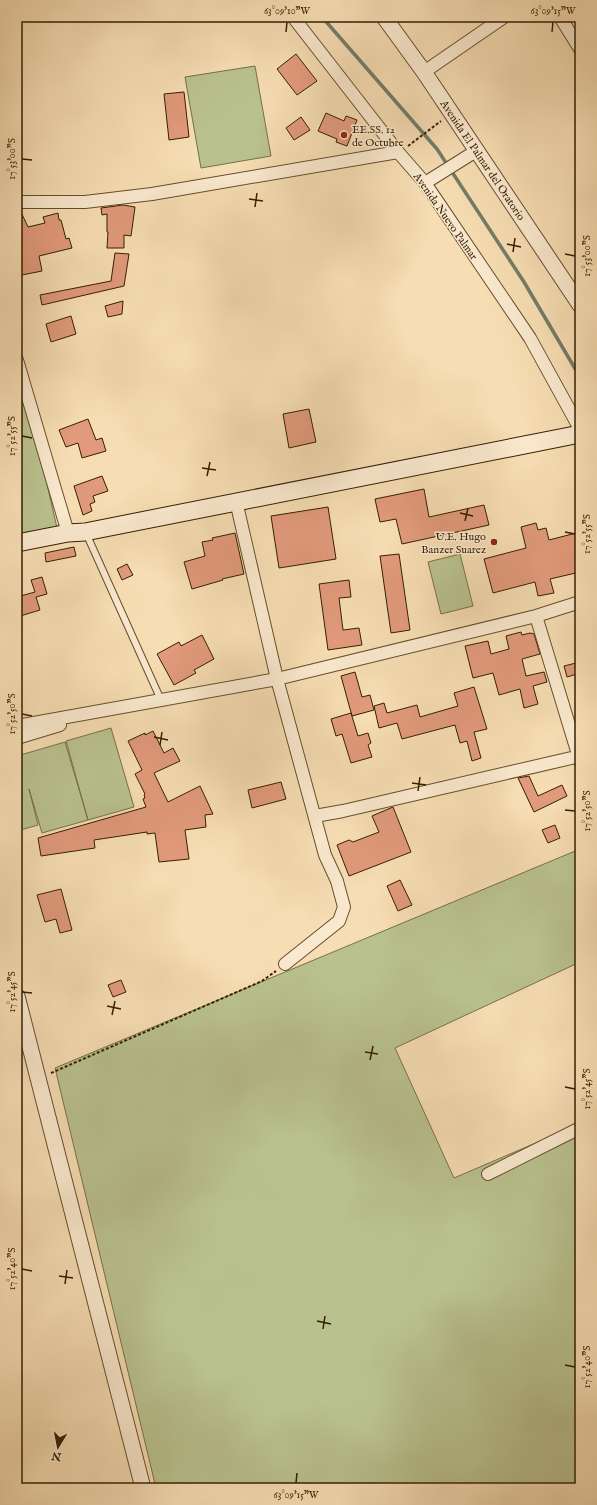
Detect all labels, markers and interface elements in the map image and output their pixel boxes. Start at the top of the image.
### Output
text: 63°09'10"W [264,5,311,18]
text: 63°09'15"W [530,5,576,18]
street label: Avenida El Palmar del Oratorio [436,97,528,224]
place label: EE.SS. 12 de Octubre [352,123,404,150]
marker: EE.SS. 12 de Octubre [339,130,349,140]
text: 17°53'00"S [6,138,19,180]
street label: Avenida Nuevo Palmar [409,169,481,263]
text: 17°53'00"S [581,235,594,277]
text: 17°52'55"S [6,416,19,456]
text: 17°52'55"S [581,514,594,554]
place label: U.E. Hugo Banzer Suarez [421,530,486,557]
marker: U.E. Hugo Banzer Suarez [489,537,499,547]
text: 17°52'50"S [6,693,19,735]
text: 17°52'50"S [581,790,594,832]
text: 17°52'45"S [6,971,19,1013]
text: 17°52'45"S [581,1068,594,1110]
text: 17°52'40"S [6,1248,19,1290]
text: 17°52'40"S [581,1346,594,1388]
north arrow [38,1427,78,1467]
text: N [50,1448,63,1464]
text: 63°09'15"W [273,1489,319,1502]

